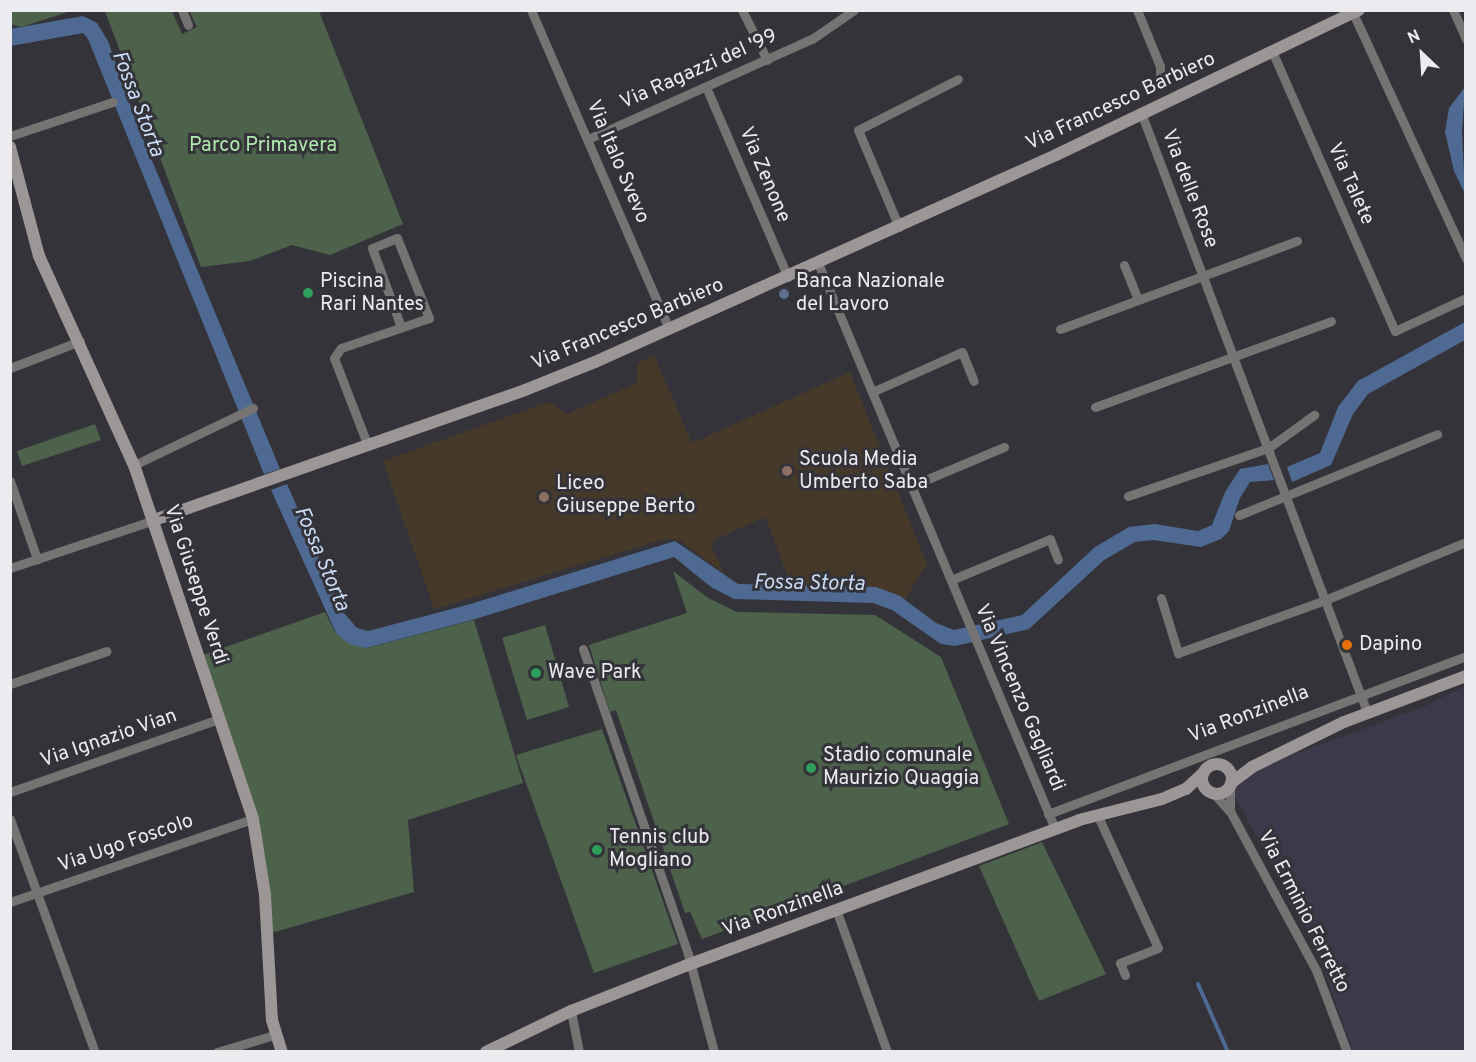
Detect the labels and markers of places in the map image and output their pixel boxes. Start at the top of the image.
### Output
place label: Piscina Rari Nantes [320,270,424,317]
place label: Banca Nazionale del Lavoro [796,270,945,317]
marker: Piscina Rari Nantes [301,286,315,300]
marker: Banca Nazionale del Lavoro [777,287,791,301]
place label: Scuola Media Umberto Saba [799,448,928,495]
marker: Scuola Media Umberto Saba [780,464,794,478]
place label: Liceo Giuseppe Berto [556,473,695,520]
marker: Liceo Giuseppe Berto [537,490,551,504]
place label: Dapino [1359,633,1422,657]
marker: Dapino [1340,638,1354,652]
place label: Wave Park [548,661,642,685]
marker: Wave Park [529,666,543,680]
place label: Stadio comunale Maurizio Quaggia [823,744,979,791]
marker: Stadio comunale Maurizio Quaggia [804,761,818,775]
place label: Tennis club Mogliano [609,826,709,873]
marker: Tennis club Mogliano [590,843,604,857]

